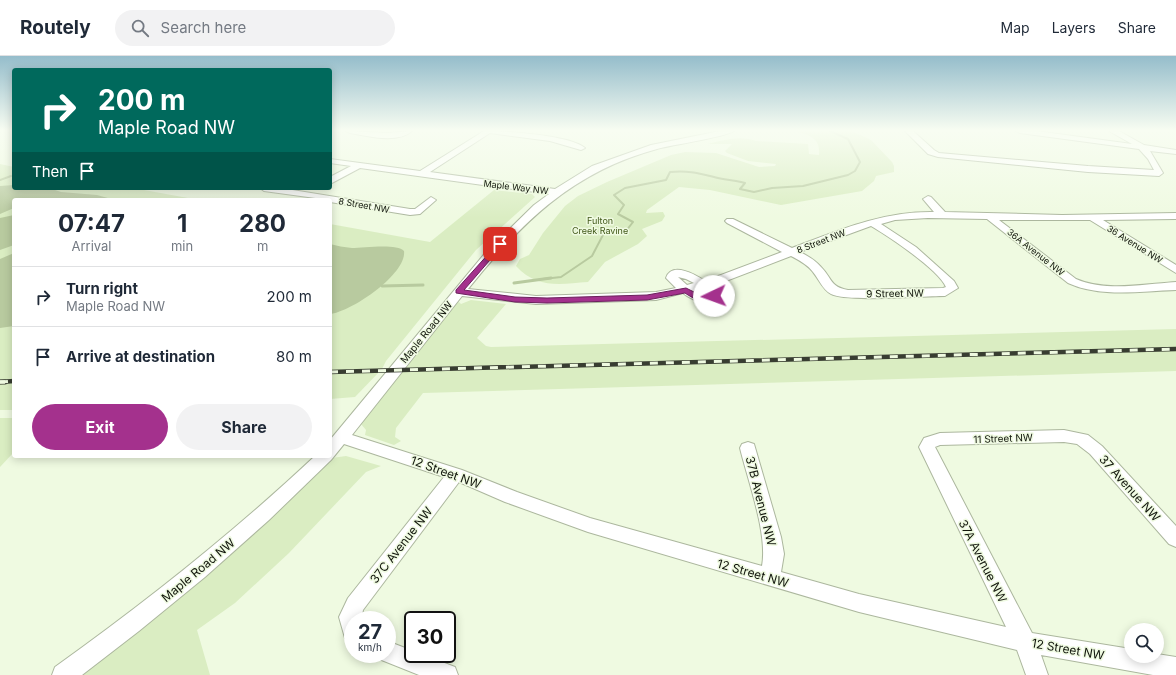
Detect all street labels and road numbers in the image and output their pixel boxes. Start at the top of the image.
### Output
street label: Maple Way NW [483,178,549,196]
street label: 8 Street NW [338,195,391,215]
street label: 36 Avenue NW [1105,223,1165,266]
street label: 36A Avenue NW [1005,226,1067,278]
street label: 8 Street NW [795,227,847,255]
street label: 9 Street NW [866,286,924,300]
street label: Maple Road NW [397,299,455,365]
street label: 11 Street NW [973,431,1033,445]
street label: 12 Street NW [409,452,483,492]
street label: 37 Avenue NW [1096,452,1164,524]
street label: 37B Avenue NW [743,455,779,548]
street label: 37C Avenue NW [367,504,436,586]
street label: 37A Avenue NW [956,517,1010,605]
street label: Maple Road NW [158,535,238,605]
street label: 12 Street NW [716,556,791,590]
street label: 12 Street NW [1030,635,1106,663]

